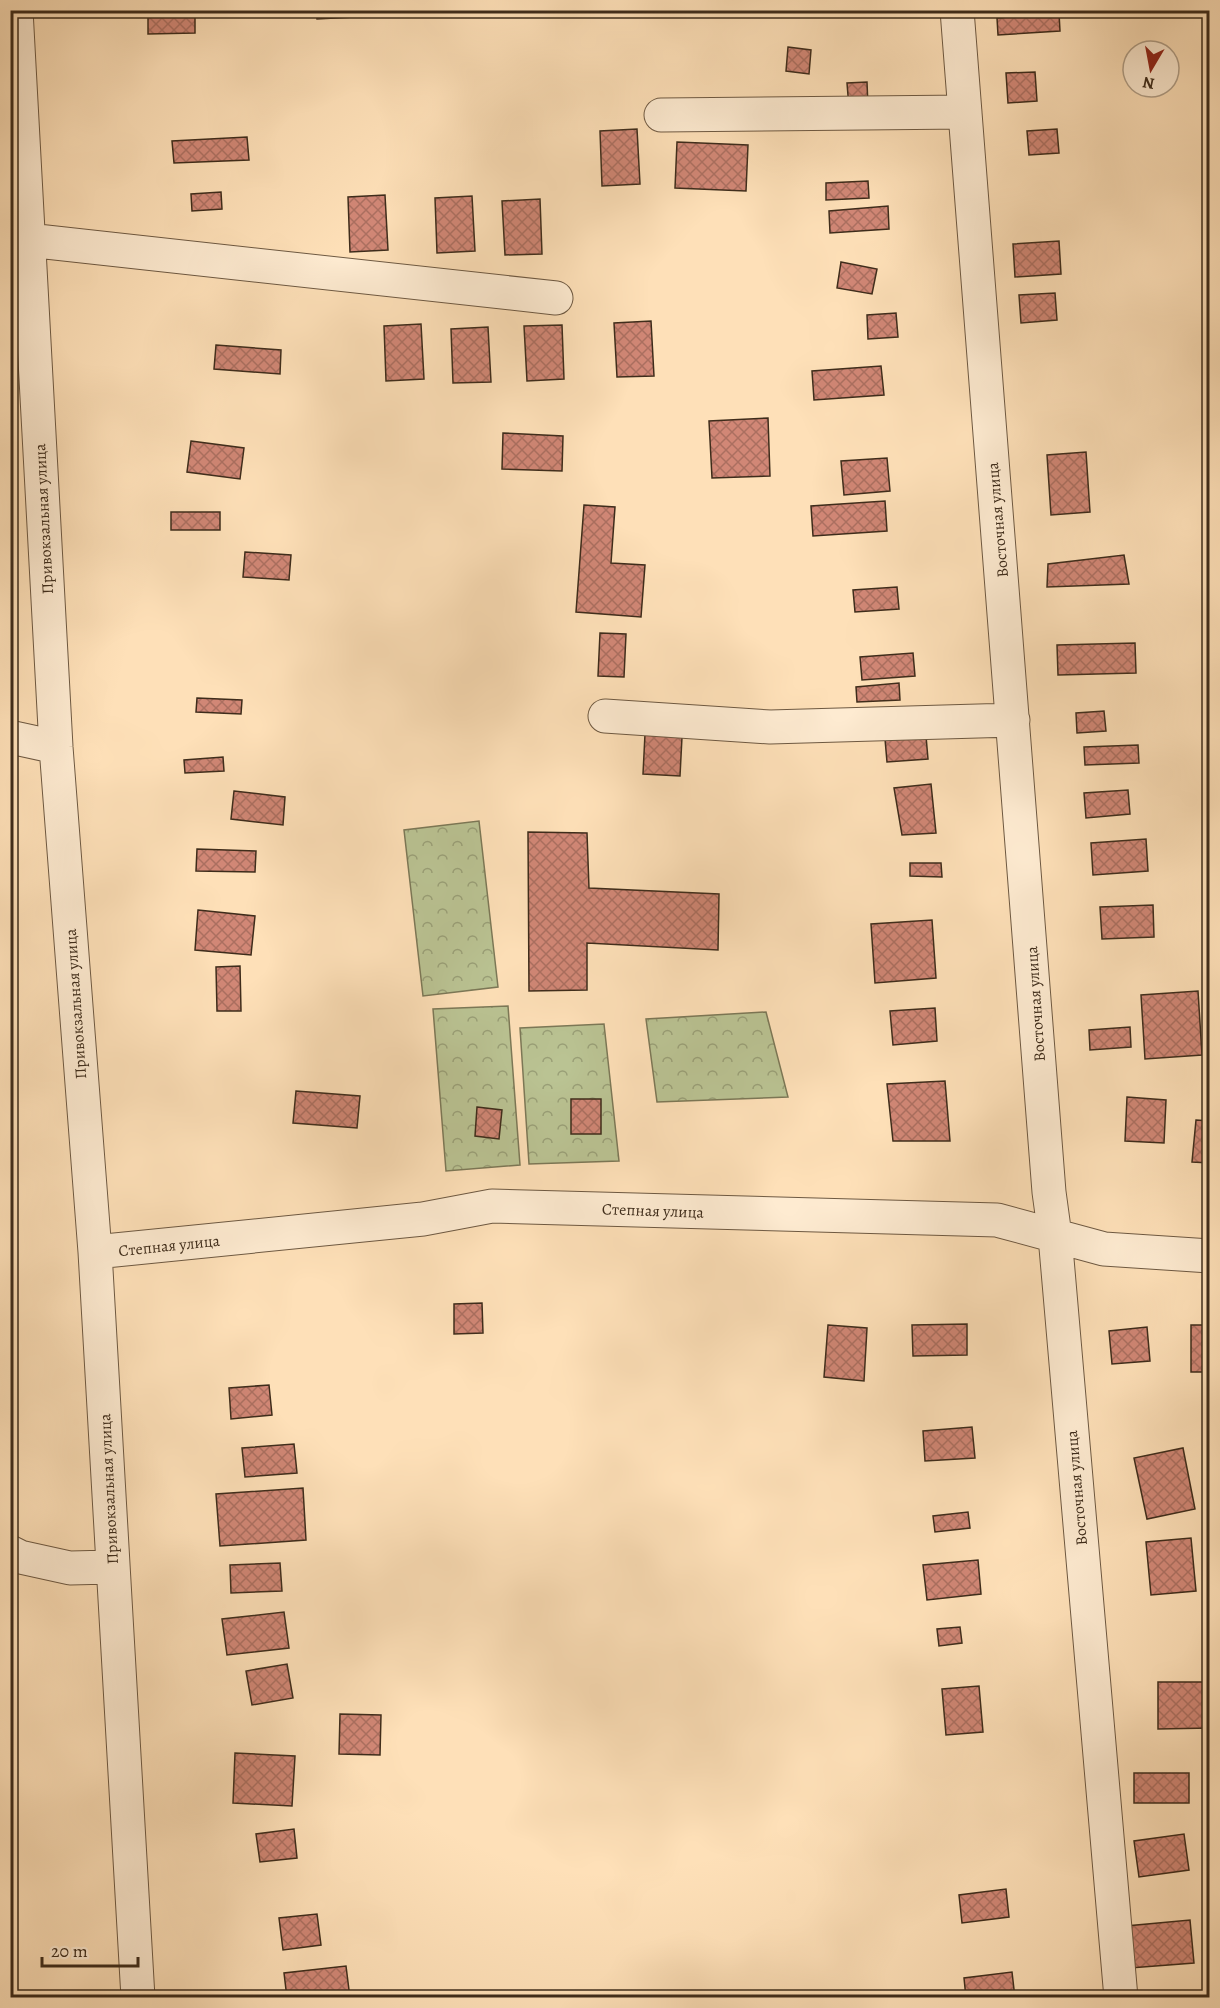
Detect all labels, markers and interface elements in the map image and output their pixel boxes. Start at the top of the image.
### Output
north arrow [1121,39,1181,99]
text: N [1141,71,1156,95]
street label: Привокзальная улица [29,442,59,595]
street label: Восточная улица [982,461,1014,579]
street label: Привокзальная улица [60,927,92,1080]
street label: Восточная улица [1021,945,1051,1062]
street label: Степная улица [602,1198,705,1224]
street label: Степная улица [117,1230,222,1262]
street label: Привокзальная улица [94,1412,124,1565]
street label: Восточная улица [1061,1429,1093,1547]
scale bar [42,1930,138,1968]
text: 20 m [51,1939,88,1963]

